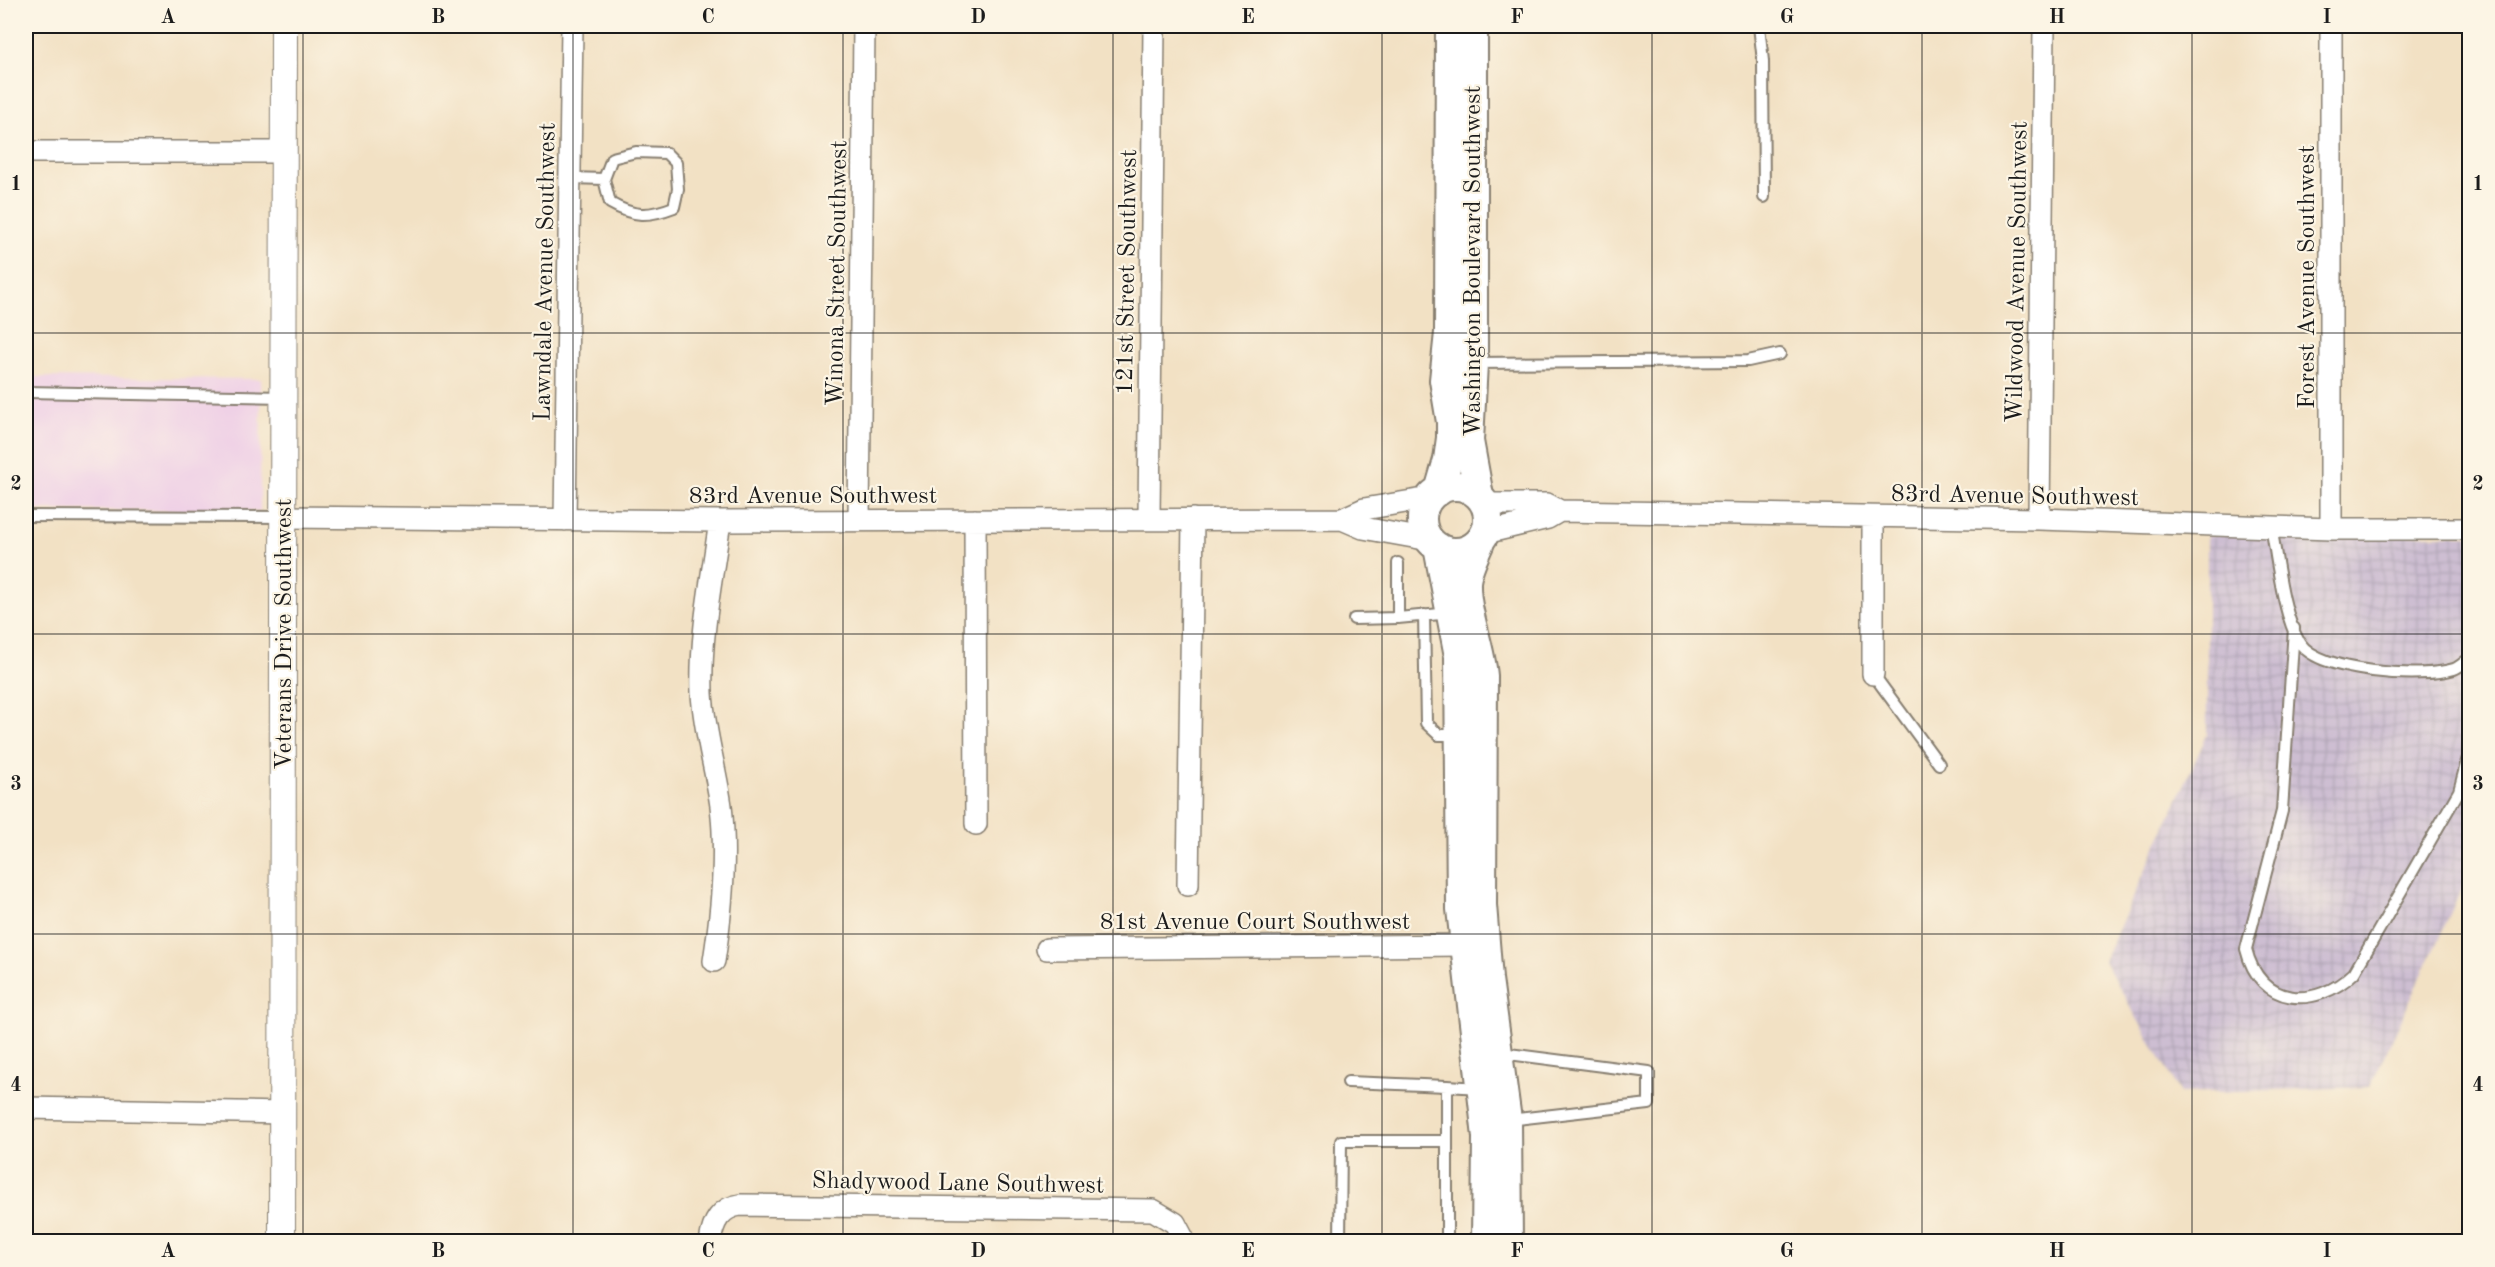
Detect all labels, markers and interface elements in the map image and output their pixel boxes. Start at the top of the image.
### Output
text: A [160,8,176,28]
text: B [431,8,445,28]
text: C [701,8,715,28]
text: D [970,8,986,28]
text: E [1241,8,1255,28]
text: F [1510,8,1524,28]
text: G [1780,8,1794,28]
text: H [2049,8,2065,28]
text: I [2323,8,2331,28]
street label: Washington Boulevard Southwest [1462,85,1486,437]
street label: Wildwood Avenue Southwest [2003,121,2033,423]
street label: Lawndale Avenue Southwest [531,122,561,422]
street label: Winona Street Southwest [824,140,852,406]
street label: Forest Avenue Southwest [2296,145,2320,409]
street label: 121st Street Southwest [1114,149,1142,395]
text: 1 [10,175,22,195]
text: 1 [2472,175,2484,195]
text: 2 [10,475,22,495]
text: 2 [2472,475,2484,495]
street label: 83rd Avenue Southwest [1891,483,2139,511]
street label: 83rd Avenue Southwest [689,485,937,509]
street label: Veterans Drive Southwest [273,498,297,770]
text: 3 [10,775,22,795]
text: 3 [2472,775,2484,795]
street label: 81st Avenue Court Southwest [1100,911,1410,935]
text: 4 [10,1076,22,1096]
text: 4 [2472,1076,2484,1096]
street label: Shadywood Lane Southwest [811,1169,1104,1199]
text: A [160,1242,176,1262]
text: B [431,1242,445,1262]
text: C [701,1242,715,1262]
text: D [970,1242,986,1262]
text: E [1241,1242,1255,1262]
text: F [1510,1242,1524,1262]
text: G [1780,1242,1794,1262]
text: H [2049,1242,2065,1262]
text: I [2323,1242,2331,1262]

